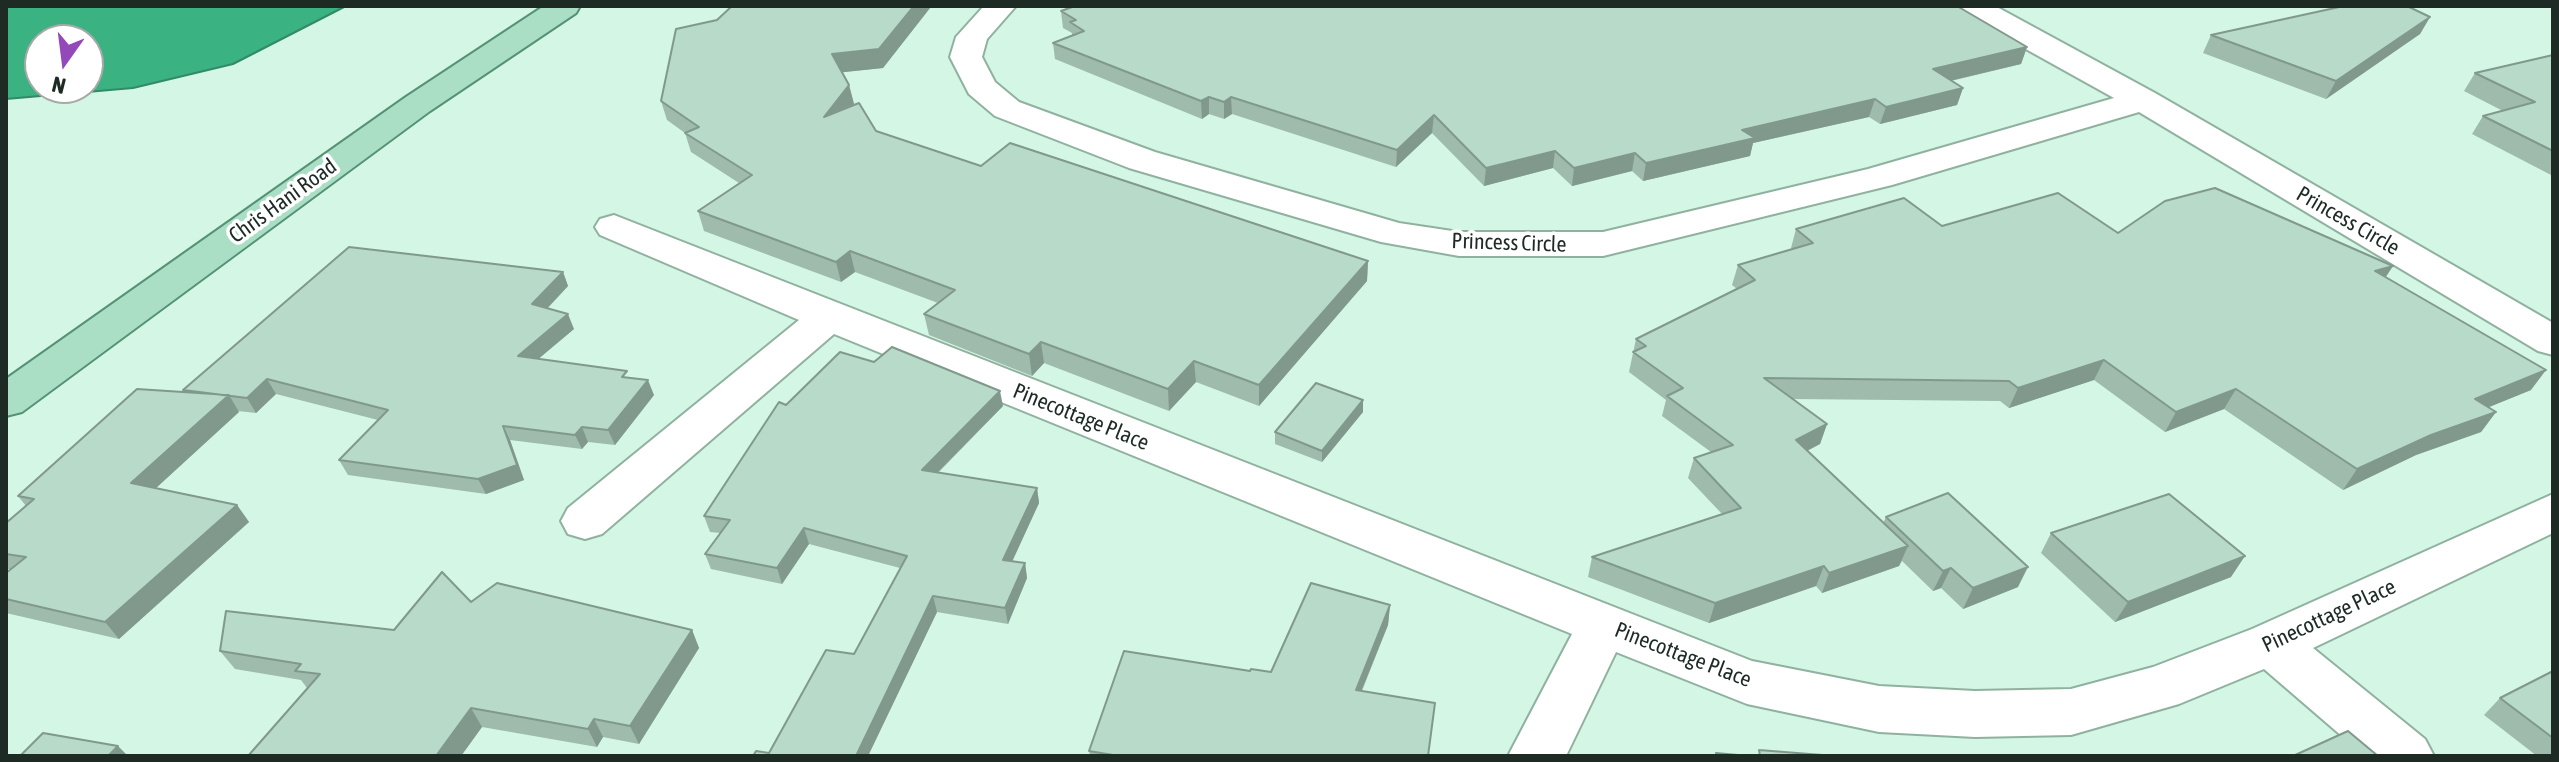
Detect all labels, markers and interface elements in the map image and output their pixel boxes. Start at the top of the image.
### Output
north arrow [24,24,104,104]
text: N [49,71,68,100]
street label: Chris Hani Road [224,153,342,249]
street label: Princess Circle [2292,181,2404,261]
street label: Princess Circle [1451,228,1567,258]
street label: Pinecottage Place [1009,378,1153,456]
street label: Pinecottage Place [2258,574,2400,658]
street label: Pinecottage Place [1611,617,1755,693]

